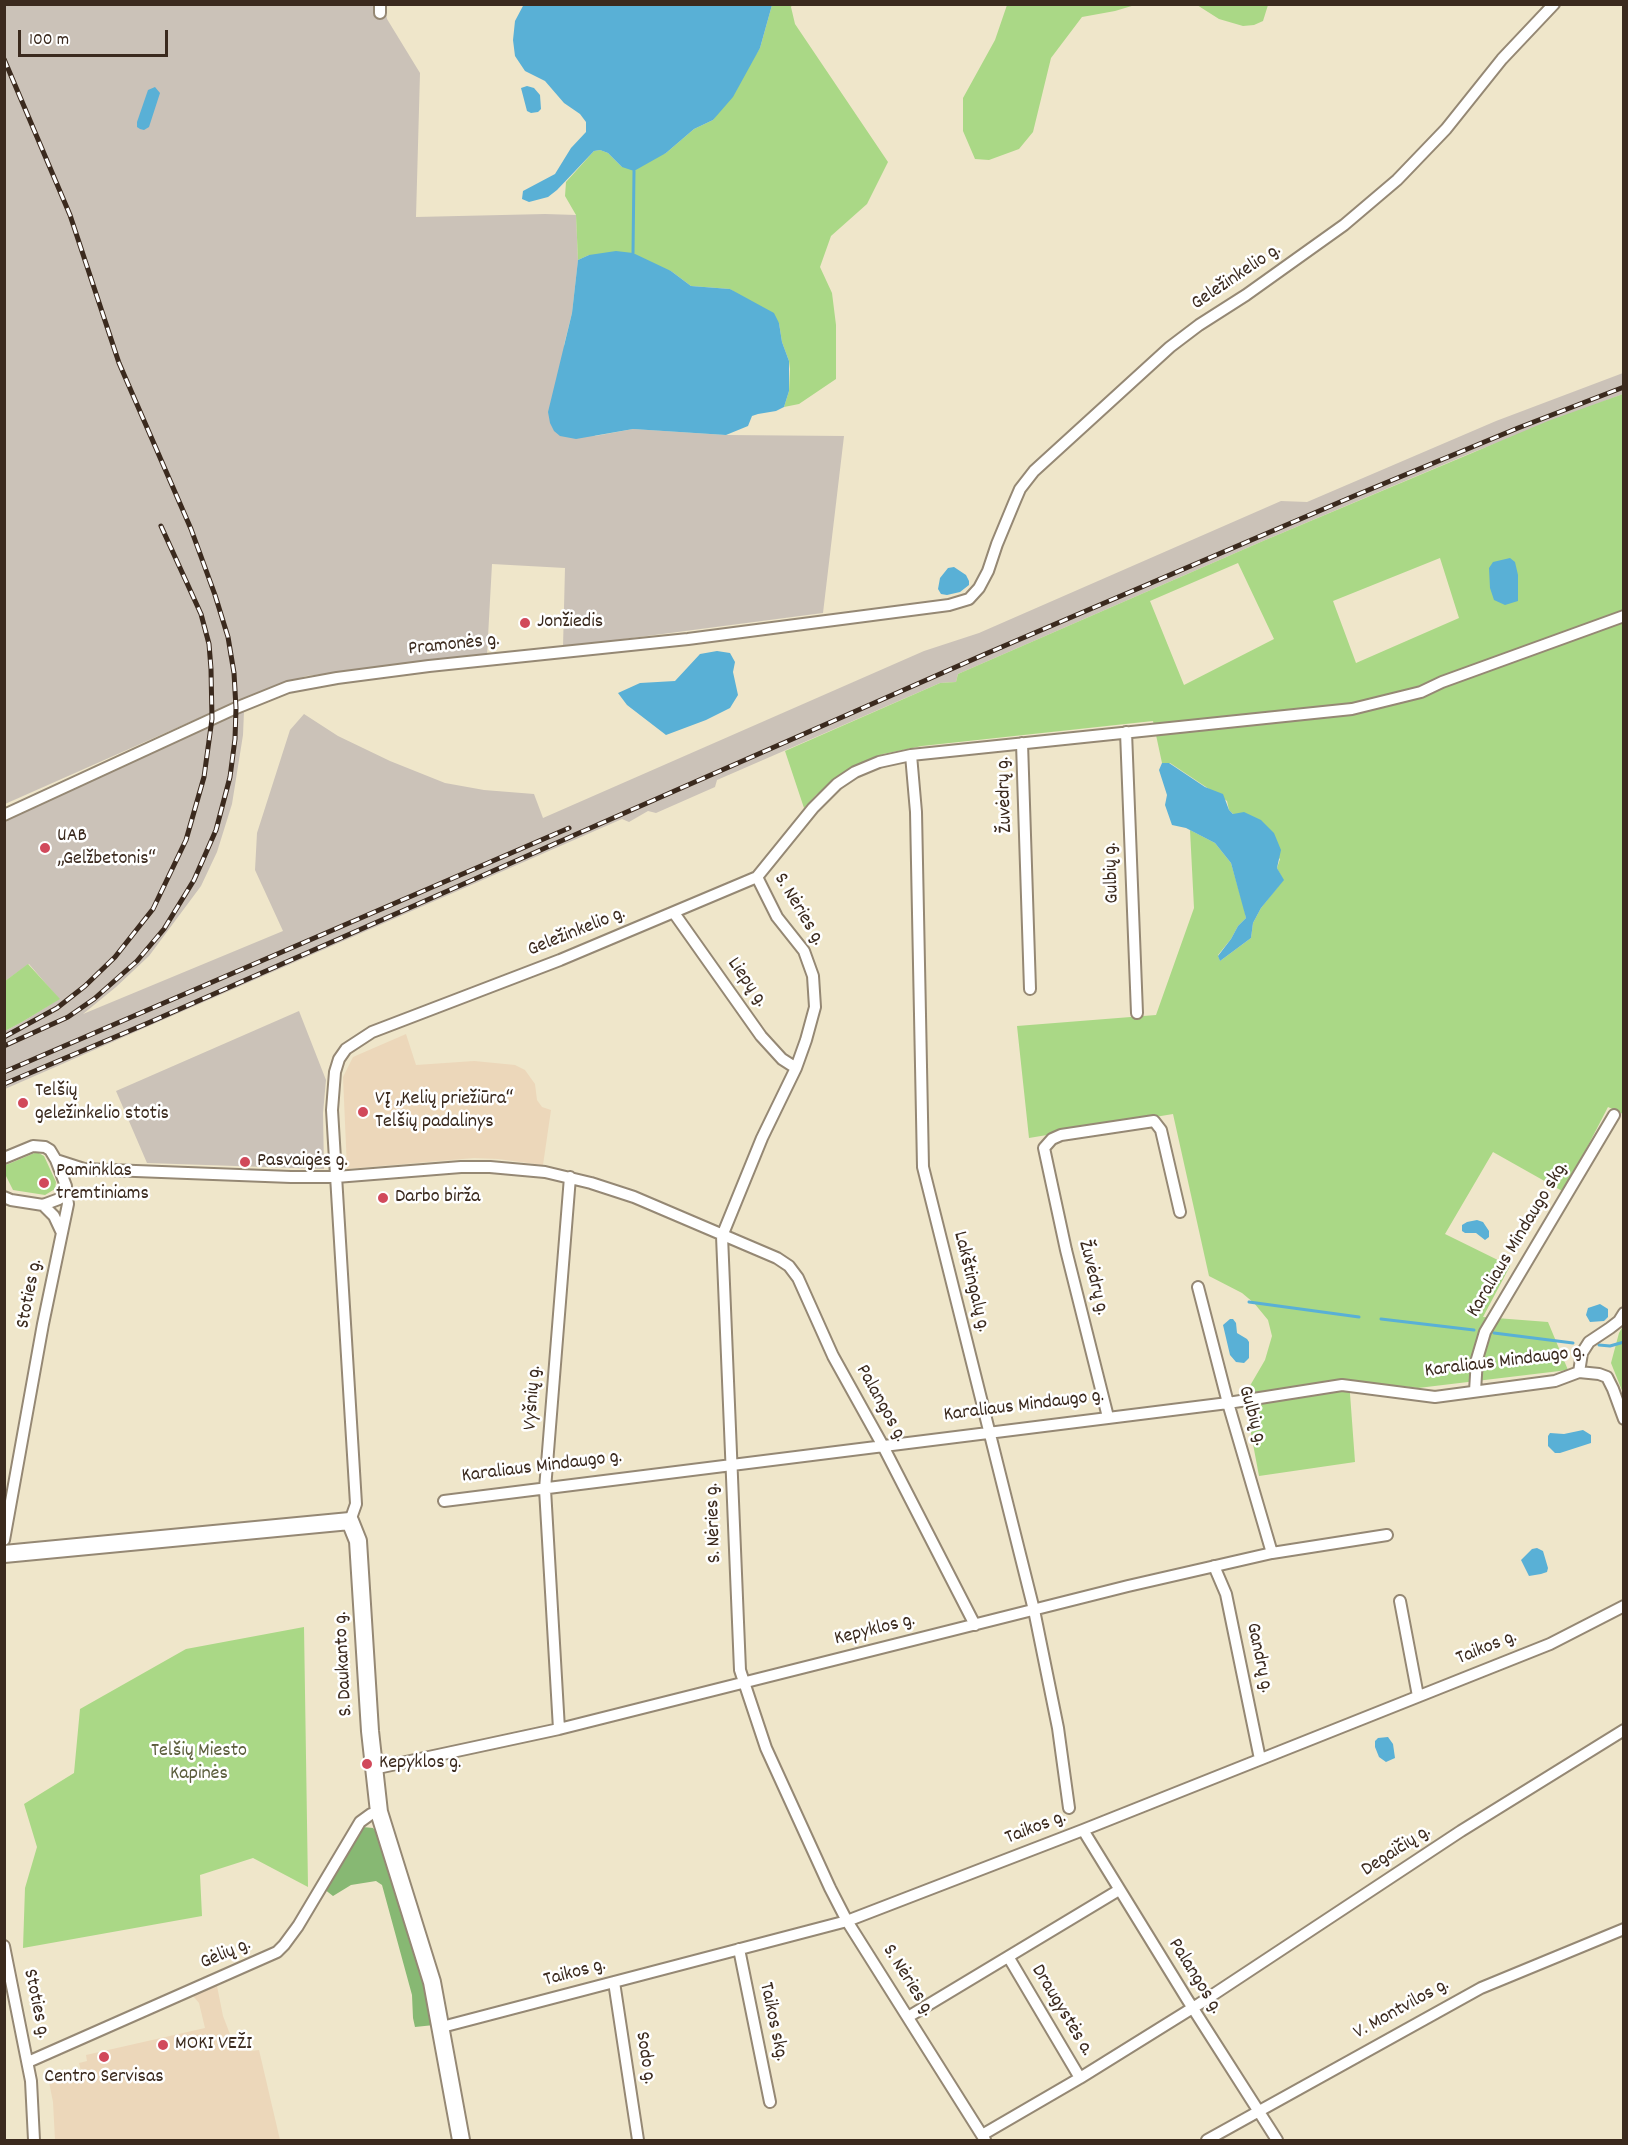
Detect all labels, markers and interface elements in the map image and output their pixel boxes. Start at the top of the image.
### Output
scale bar [21,18,171,56]
text: 100 m [29,28,69,53]
street label: Geležinkelio g. [1187,239,1287,317]
place label: Jonžiedis [537,611,603,635]
marker: Jonžiedis [518,616,532,630]
street label: Pramonės g. [407,629,501,663]
street label: Žuvėdrų g. [993,756,1019,834]
place label: UAB „Gelžbetonis“ [57,825,156,872]
marker: UAB „Gelžbetonis“ [38,841,52,855]
street label: Gulbių g. [1100,842,1126,904]
street label: S. Nėries g. [767,869,829,951]
street label: Geležinkelio g. [525,903,629,963]
street label: Liepų g. [720,954,772,1012]
place label: Telšių geležinkelio stotis [35,1080,169,1127]
place label: VĮ „Kelių priežiūra“ Telšių padalinys [375,1088,514,1135]
marker: Telšių geležinkelio stotis [16,1096,30,1110]
marker: VĮ „Kelių priežiūra“ Telšių padalinys [356,1105,370,1119]
place label: Pasvaigės g. [257,1150,348,1174]
marker: Pasvaigės g. [238,1155,252,1169]
street label: Karaliaus Mindaugo skg. [1463,1158,1575,1322]
place label: Paminklas tremtiniams [56,1160,149,1207]
marker: Paminklas tremtiniams [37,1176,51,1190]
place label: Darbo birža [395,1186,480,1210]
marker: Darbo birža [376,1191,390,1205]
street label: Lakštingalų g. [946,1229,994,1335]
street label: Žuvėdrų g. [1071,1238,1113,1318]
street label: Stoties g. [13,1257,49,1331]
street label: Karaliaus Mindaugo g. [1424,1341,1586,1385]
street label: Palangos g. [849,1361,911,1447]
street label: Vyšnių g. [520,1365,548,1431]
street label: Gulbių g. [1231,1383,1271,1449]
street label: Karaliaus Mindaugo g. [943,1385,1105,1429]
street label: Karaliaus Mindaugo g. [461,1446,623,1490]
street label: S. Nėries g. [702,1483,728,1563]
street label: Kepyklos g. [832,1609,918,1653]
street label: S. Daukanto g. [330,1611,360,1717]
street label: Gandrų g. [1239,1621,1277,1695]
street label: Taikos g. [1453,1626,1521,1672]
park label: Telšių Miesto Kapinės [151,1740,247,1787]
place label: Kepyklos g. [379,1752,461,1776]
marker: Kepyklos g. [360,1757,374,1771]
street label: Taikos g. [1002,1806,1070,1852]
street label: Degaičių g. [1358,1821,1436,1883]
street label: Gėlių g. [197,1934,255,1976]
street label: Palangos g. [1161,1935,1227,2019]
street label: S. Nėries g. [876,1941,938,2021]
street label: Taikos g. [541,1954,609,1994]
street label: Draugystės a. [1024,1961,1098,2061]
street label: Stoties g. [16,1967,54,2041]
street label: V. Montvilos g. [1350,1974,1454,2046]
street label: Taikos skg. [752,1980,792,2064]
street label: Sodo g. [628,2030,660,2086]
place label: MOKI VEŽI [175,2033,252,2057]
marker: MOKI VEŽI [156,2038,170,2052]
marker: Centro Servisas [97,2050,111,2064]
place label: Centro Servisas [44,2066,164,2090]

